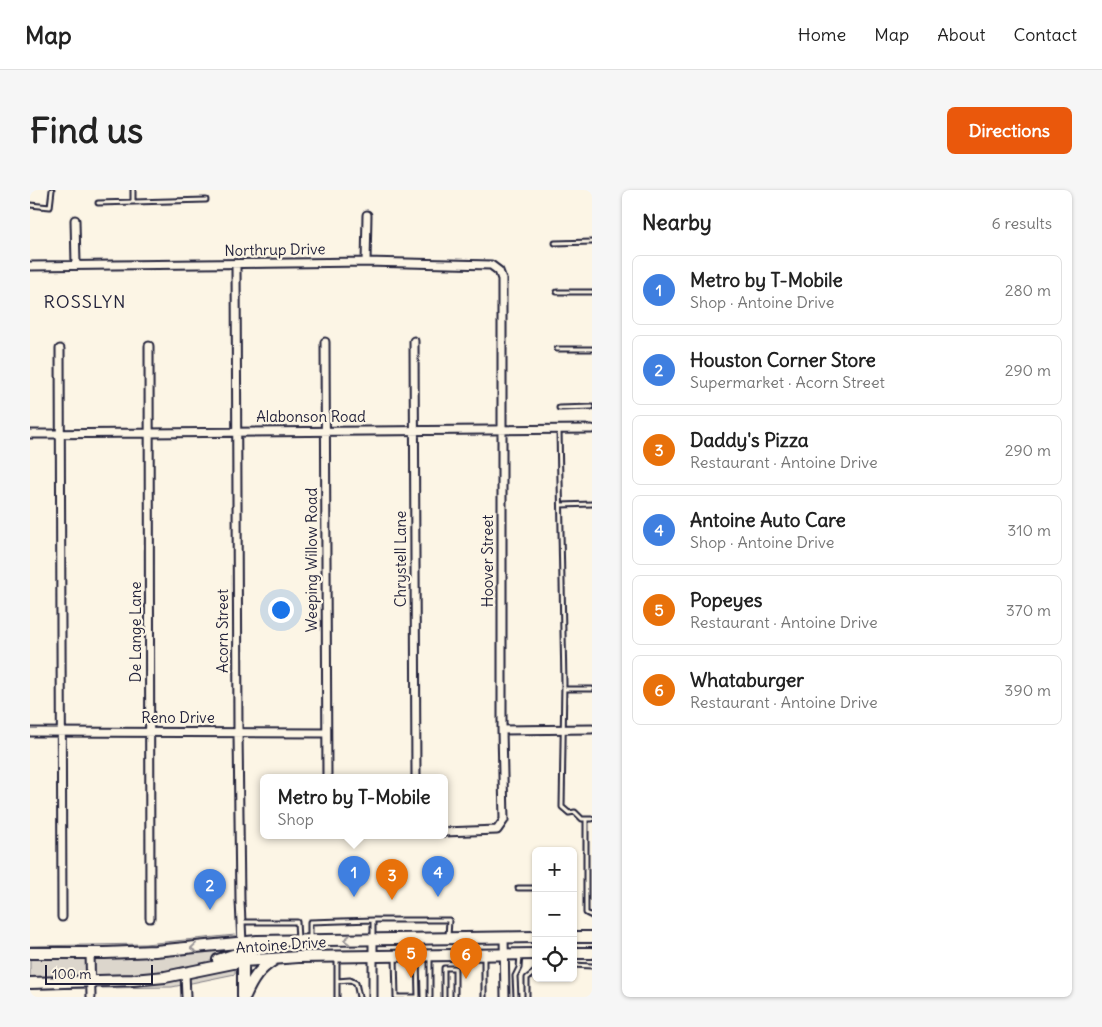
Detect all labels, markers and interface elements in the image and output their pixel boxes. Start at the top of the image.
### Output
text: Map [25,20,72,50]
text: Home [798,23,846,46]
text: Map [874,23,909,46]
text: About [937,23,985,46]
text: Contact [1013,23,1077,46]
button: Directions [947,107,1072,154]
text: Find us [30,108,143,152]
text: Nearby [642,209,712,236]
text: 6 results [991,213,1052,233]
street label: Northrup Drive [224,239,326,260]
text: Metro by T-Mobile [690,268,843,292]
text: 1 [656,280,662,300]
text: 280 m [1005,280,1051,300]
district label: ROSSLYN [44,290,126,313]
text: Shop · Antoine Drive [690,292,834,312]
text: Houston Corner Store [690,348,876,372]
text: 2 [655,360,663,380]
text: 290 m [1005,360,1051,380]
text: Supermarket · Acorn Street [690,372,885,392]
street label: Alabonson Road [256,407,366,426]
text: Daddy's Pizza [690,428,809,452]
text: 3 [654,440,664,460]
text: 290 m [1005,440,1051,460]
text: Restaurant · Antoine Drive [690,452,878,472]
street label: Weeping Willow Road [302,488,321,632]
text: Antoine Auto Care [690,508,846,532]
street label: Chrystell Lane [391,511,410,607]
street label: Hoover Street [478,515,497,607]
text: 4 [654,520,664,540]
text: 310 m [1007,520,1051,540]
text: Shop · Antoine Drive [690,532,834,552]
street label: De Lange Lane [126,581,145,683]
text: Popeyes [690,588,762,612]
street label: Acorn Street [213,589,232,673]
your location [268,597,294,623]
text: 5 [654,600,664,620]
text: 370 m [1006,600,1051,620]
text: Restaurant · Antoine Drive [690,612,878,632]
text: Whataburger [690,668,804,692]
text: 6 [654,680,664,700]
text: 390 m [1004,680,1051,700]
text: Restaurant · Antoine Drive [690,692,878,712]
street label: Reno Drive [141,708,215,727]
popup [260,774,448,839]
text: Metro by T-Mobile [278,785,430,809]
text: Shop [278,809,314,829]
map controls [532,847,577,982]
button: + [532,847,577,892]
pin: 1 [338,856,370,897]
pin: 4 [422,856,454,897]
pin: 3 [376,859,408,900]
pin: 2 [194,869,226,910]
button: − [532,892,577,937]
street label: Antoine Drive [235,932,327,957]
one-way arrow [343,935,350,945]
pin: 5 [395,937,427,978]
button: locate [532,937,577,982]
pin: 6 [450,938,482,979]
one-way arrow [190,942,198,953]
scale bar [45,962,152,985]
text: 100 m [52,965,92,983]

